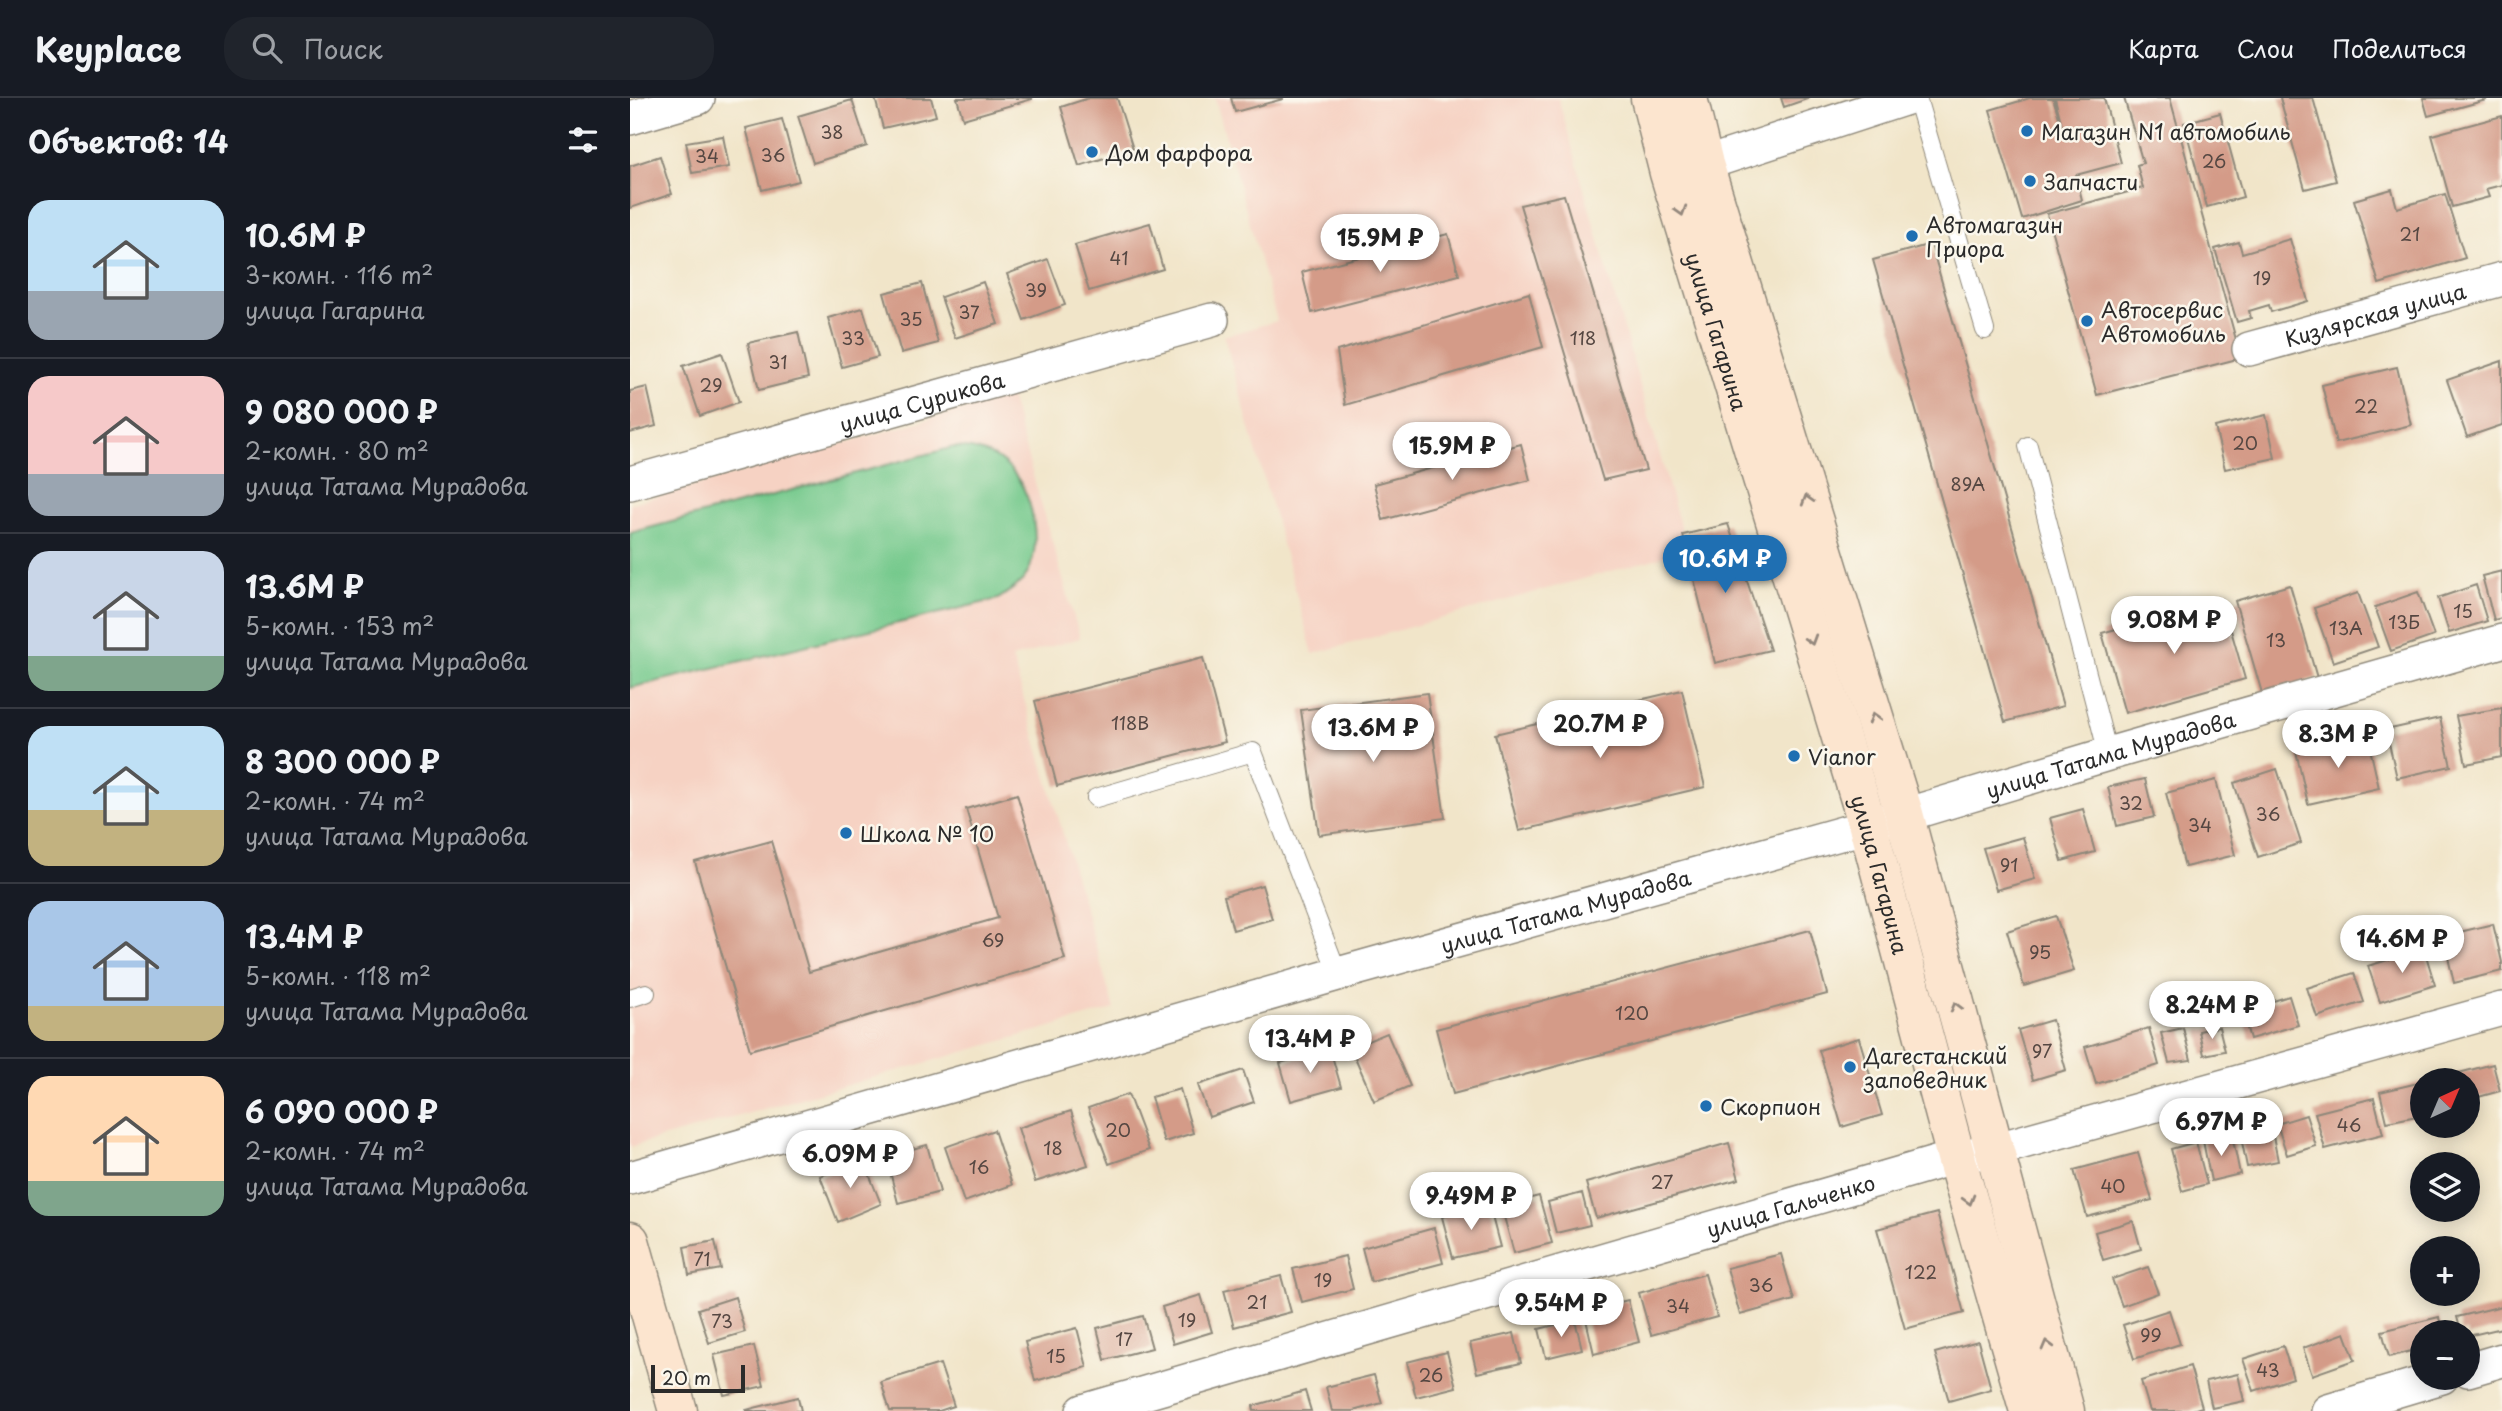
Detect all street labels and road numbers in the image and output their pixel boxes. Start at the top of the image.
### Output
street label: улица Гагарина [1678,248,1757,415]
street label: Кизлярская улица [2281,274,2470,354]
street label: улица Сурикова [835,363,1008,440]
street label: улица Татама Мурадова [1982,702,2239,806]
street label: улица Гагарина [1843,791,1918,958]
street label: улица Татама Мурадова [1437,860,1694,961]
street label: улица Гальченко [1703,1165,1879,1245]

